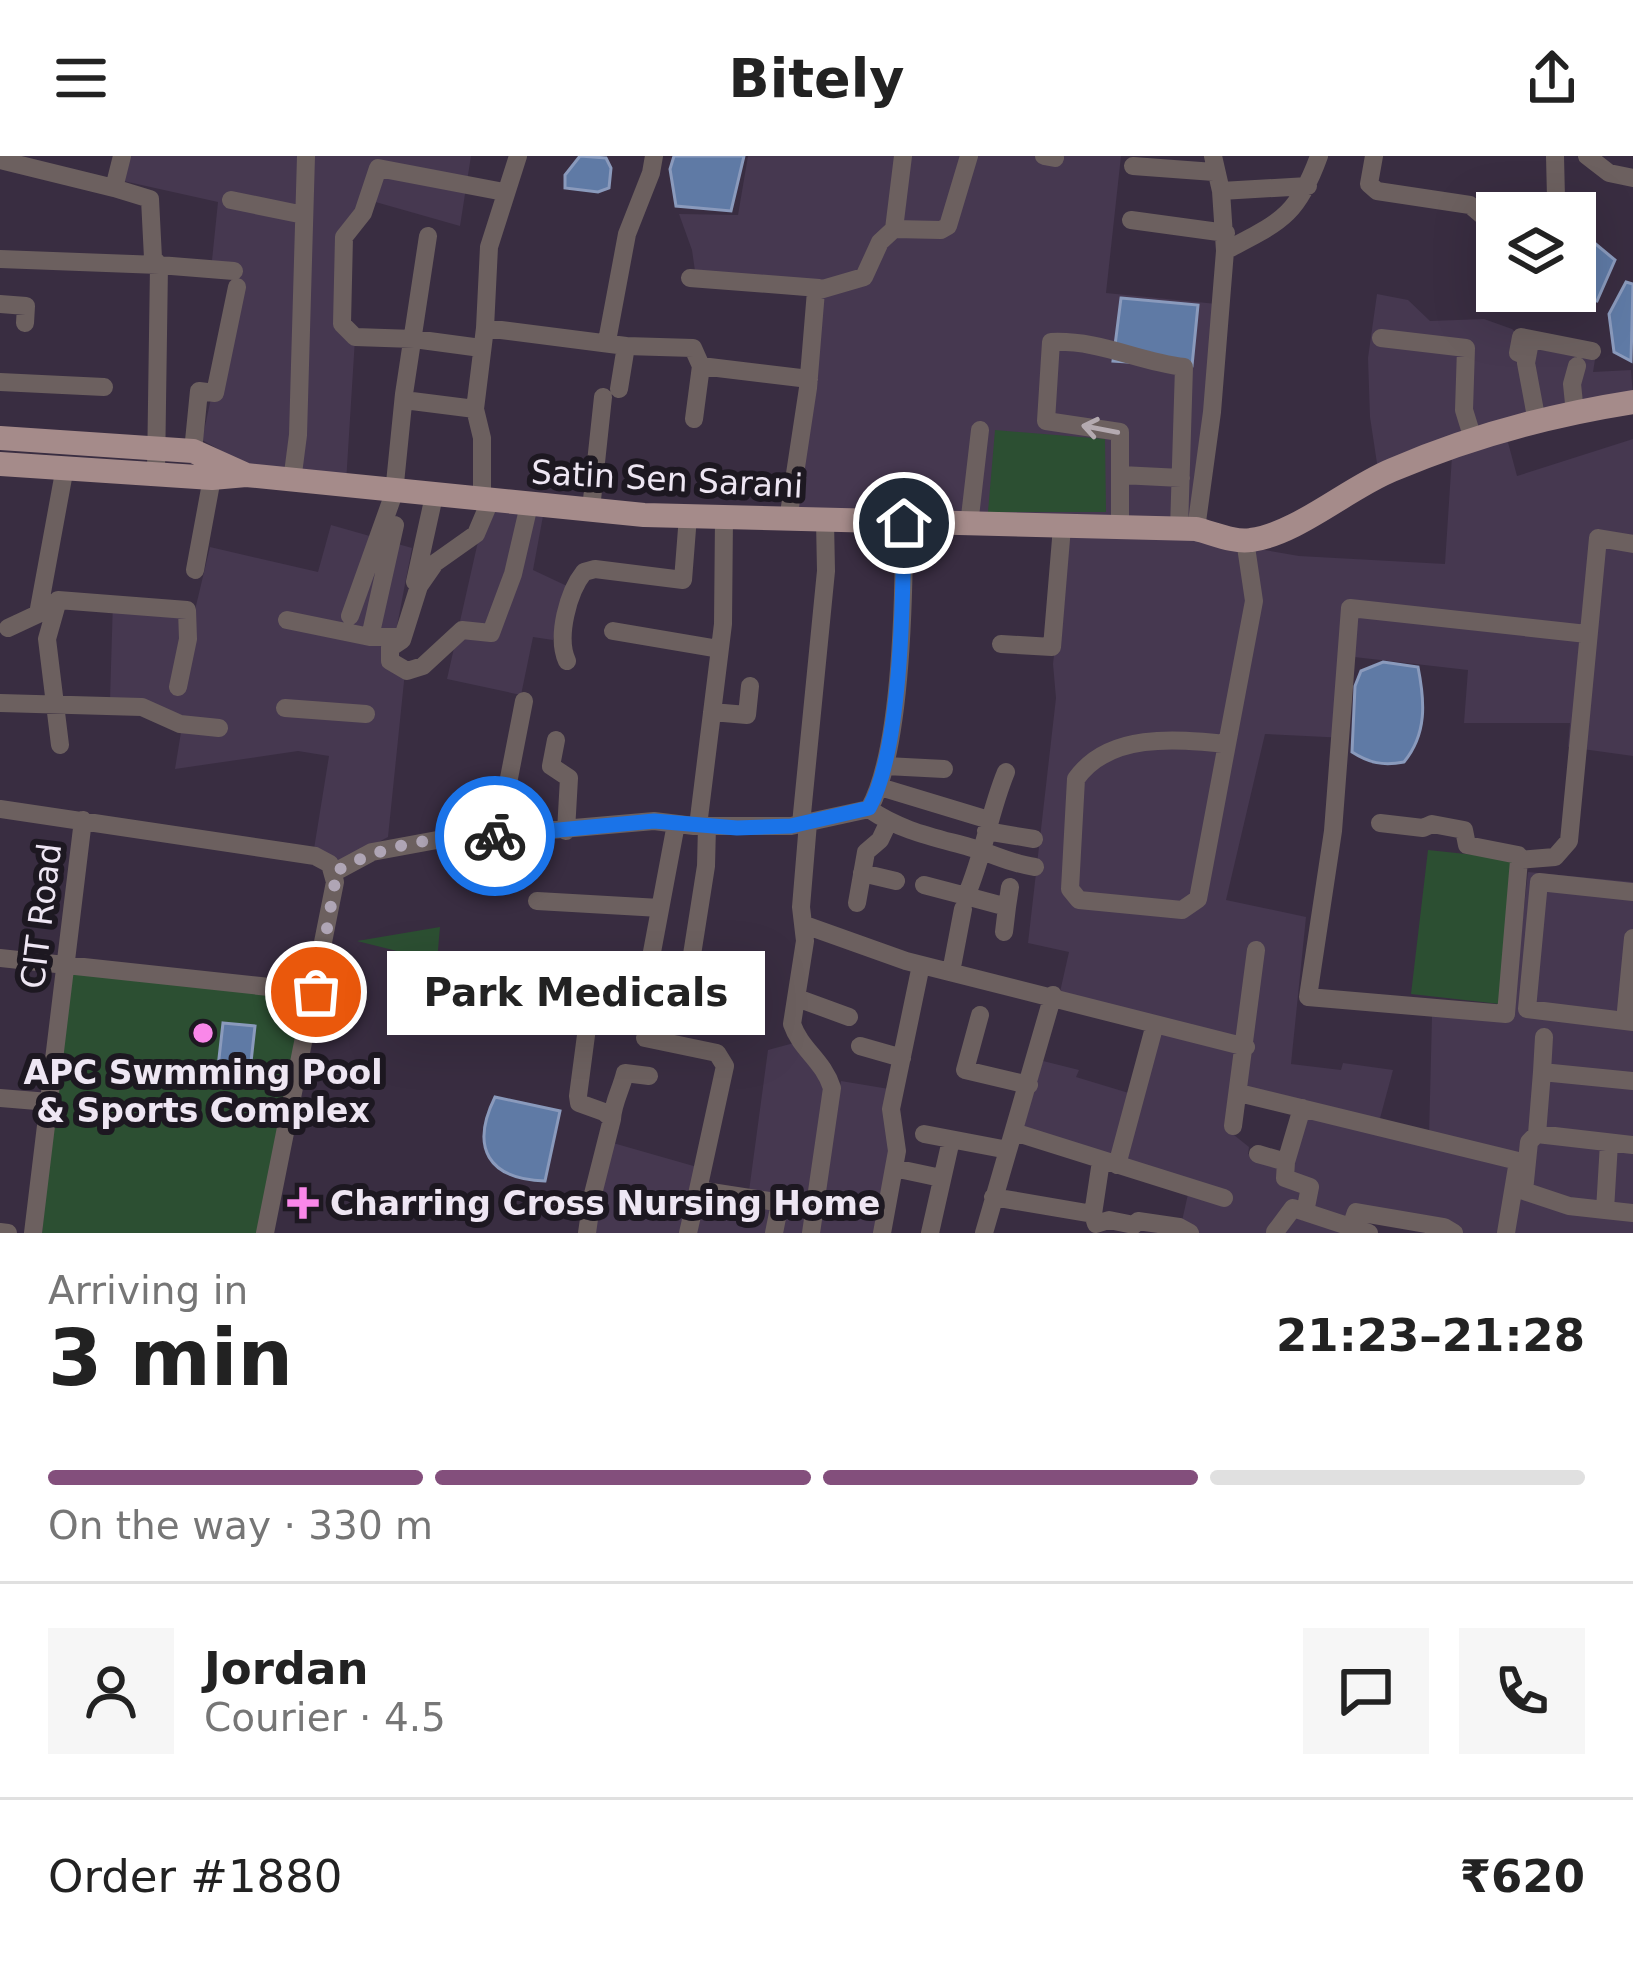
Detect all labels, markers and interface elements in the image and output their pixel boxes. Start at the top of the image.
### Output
icon: menu [48,45,114,111]
icon: share [1519,45,1585,111]
text: Bitely [729,47,904,110]
map controls [1476,192,1596,312]
button: layers [1476,192,1596,312]
one-way arrow [1081,417,1120,439]
street label: Satin Sen Sarani [530,452,804,506]
pin [853,472,955,574]
icon: home [871,490,937,556]
courier [435,776,555,896]
icon: bike [462,803,528,869]
street label: CIT Road [13,841,69,991]
pin [265,941,367,1043]
callout: Park Medicals [388,950,766,1034]
icon: bag [283,959,349,1025]
text: Park Medicals [423,970,729,1015]
marker: APC Swmming Pool & Sports Complex [190,1020,216,1046]
place label: APC Swmming Pool & Sports Complex [23,1053,383,1130]
place label: Charring Cross Nursing Home [330,1184,880,1223]
marker: Charring Cross Nursing Home [287,1187,319,1219]
text: Arriving in [48,1268,248,1313]
text: 21:23–21:28 [1276,1309,1585,1362]
text: 3 min [48,1313,293,1403]
text: On the way · 330 m [48,1503,433,1548]
button: person [48,1628,174,1754]
button: chat [1303,1628,1429,1754]
button: phone [1459,1628,1585,1754]
text: Jordan [204,1642,368,1695]
text: Courier · 4.5 [204,1695,446,1740]
text: Order #1880 [48,1850,342,1903]
text: ₹620 [1460,1850,1585,1903]

